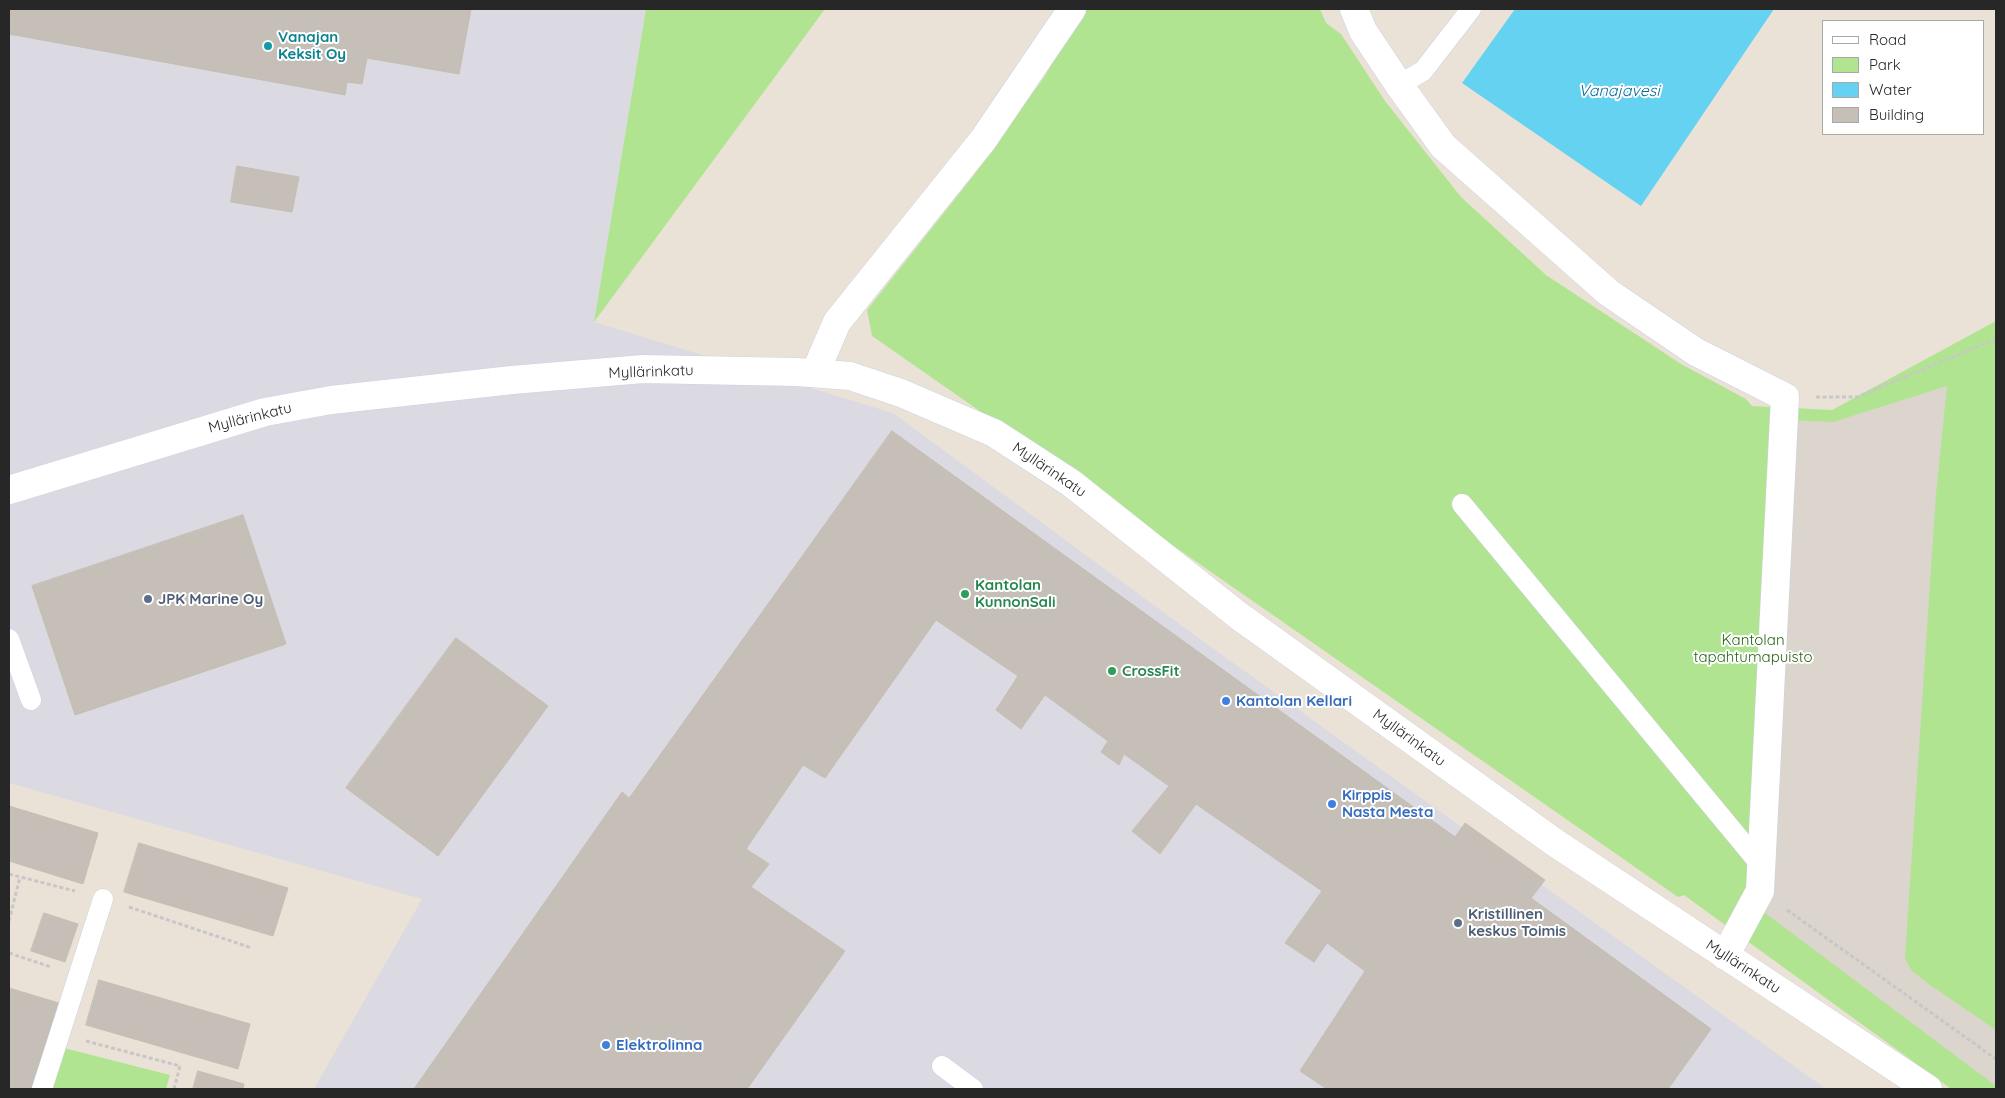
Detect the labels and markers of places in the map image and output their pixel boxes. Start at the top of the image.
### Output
place label: Vanajan Keksit Oy [278,28,346,63]
marker: Vanajan Keksit Oy [262,40,274,52]
place label: Kantolan KunnonSali [975,576,1056,611]
marker: Kantolan KunnonSali [959,588,971,600]
place label: JPK Marine Oy [158,590,263,608]
marker: JPK Marine Oy [142,593,154,605]
place label: CrossFit [1122,662,1180,680]
marker: CrossFit [1106,665,1118,677]
place label: Kantolan Kellari [1236,692,1352,710]
marker: Kantolan Kellari [1220,695,1232,707]
place label: Kirppis Nasta Mesta [1342,786,1433,821]
marker: Kirppis Nasta Mesta [1326,798,1338,810]
place label: Kristillinen keskus Toimis [1468,905,1566,940]
marker: Kristillinen keskus Toimis [1452,917,1464,929]
place label: Elektrolinna [616,1036,702,1054]
marker: Elektrolinna [600,1039,612,1051]

